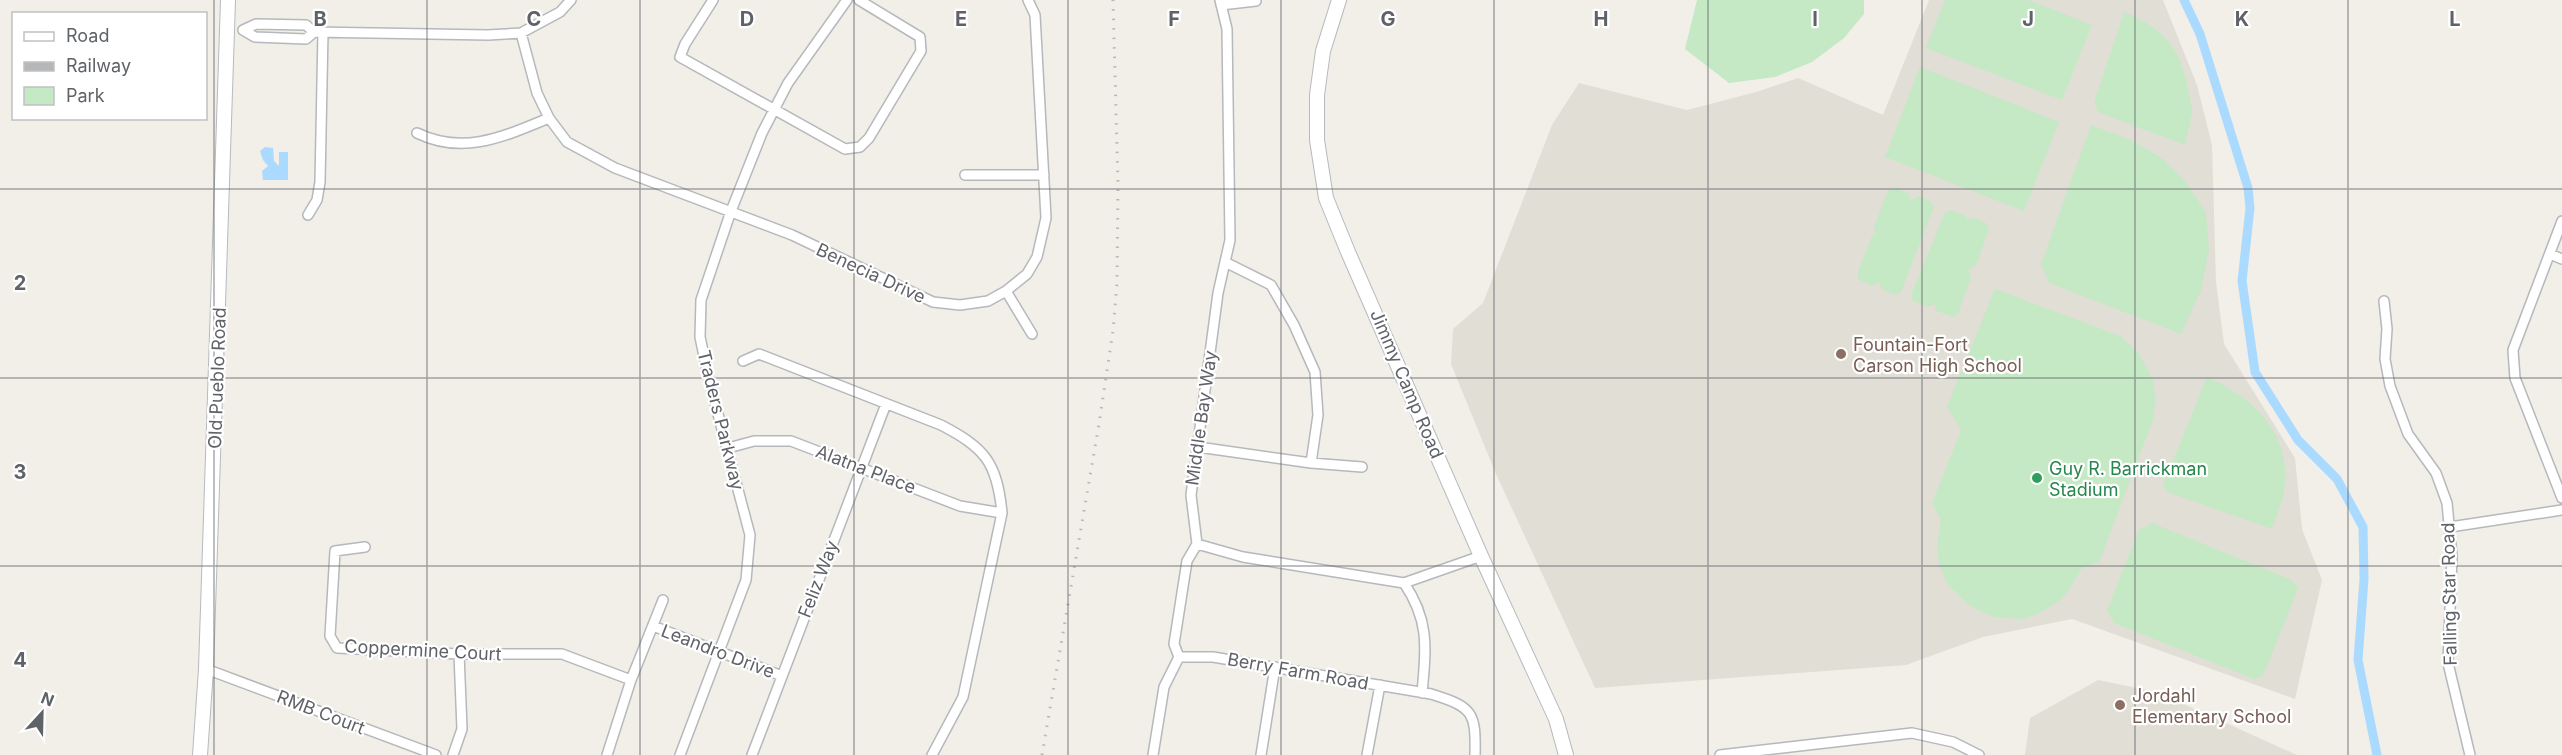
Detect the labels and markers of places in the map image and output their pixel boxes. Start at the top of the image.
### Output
place label: Fountain-Fort Carson High School [1853,334,2022,376]
marker: Fountain-Fort Carson High School [1834,347,1848,361]
place label: Guy R. Barrickman Stadium [2049,458,2207,500]
marker: Guy R. Barrickman Stadium [2030,471,2044,485]
place label: Jordahl Elementary School [2132,685,2291,727]
marker: Jordahl Elementary School [2113,698,2127,712]

